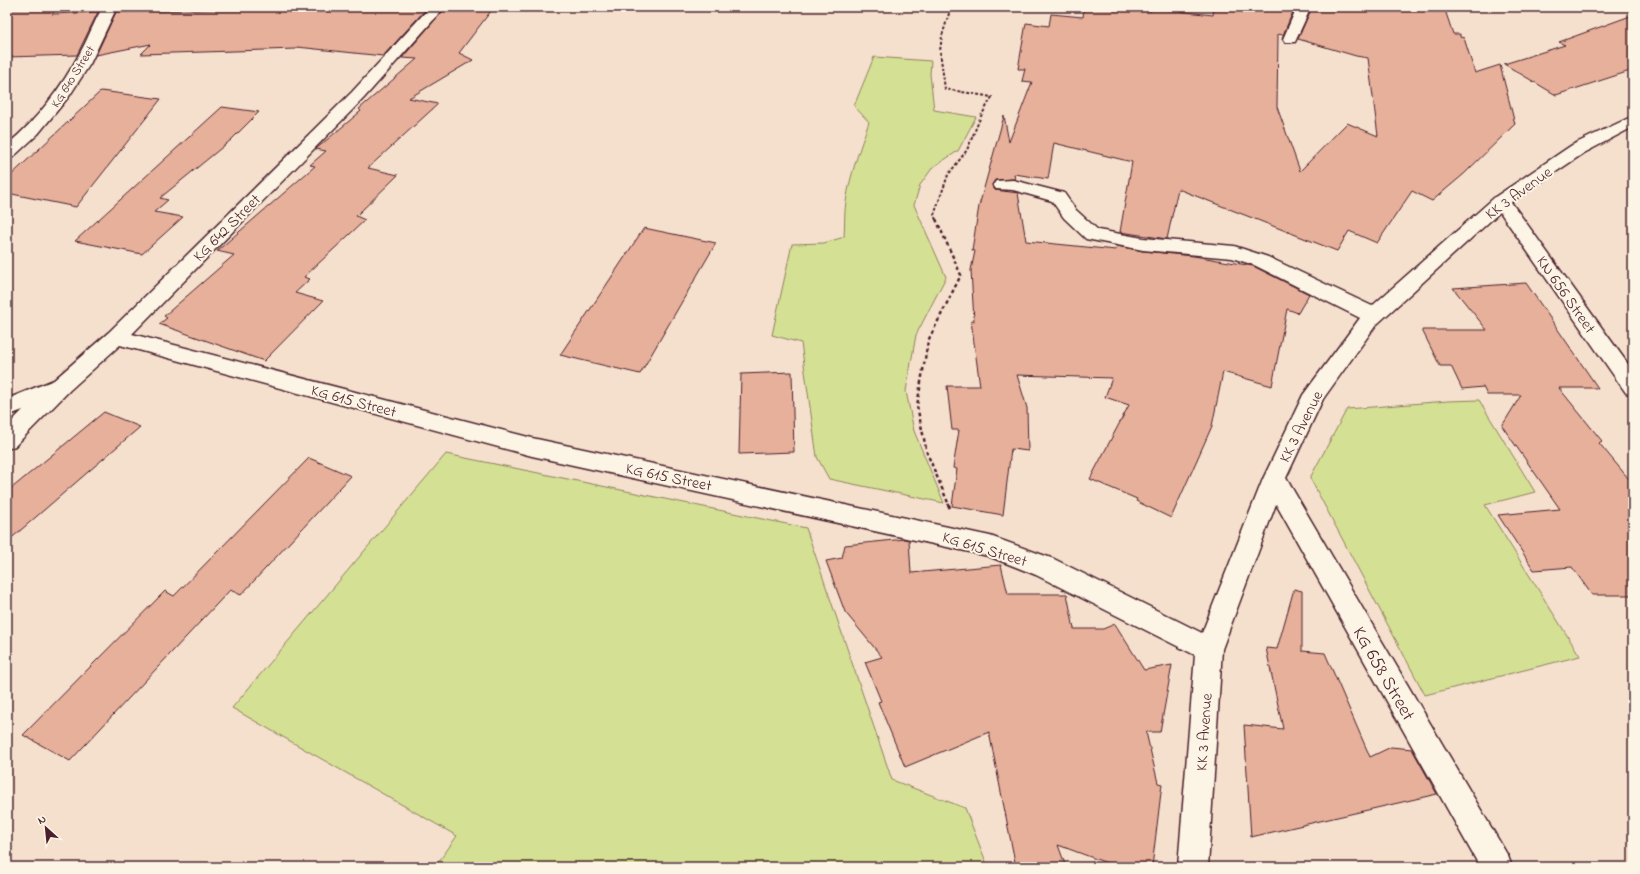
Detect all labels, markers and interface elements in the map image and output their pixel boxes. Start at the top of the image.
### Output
street label: KG 640 Street [47,41,100,112]
street label: KK 3 Avenue [1481,161,1558,226]
street label: KG 642 Street [188,188,267,268]
street label: KN 656 Street [1530,251,1601,339]
street label: KG 615 Street [308,379,399,425]
street label: KK 3 Avenue [1273,386,1331,467]
street label: KG 615 Street [623,457,714,499]
street label: KG 615 Street [939,526,1030,574]
street label: KG 658 Street [1345,622,1421,727]
street label: KK 3 Avenue [1190,692,1220,772]
north arrow [26,808,66,848]
text: N [35,811,49,829]

